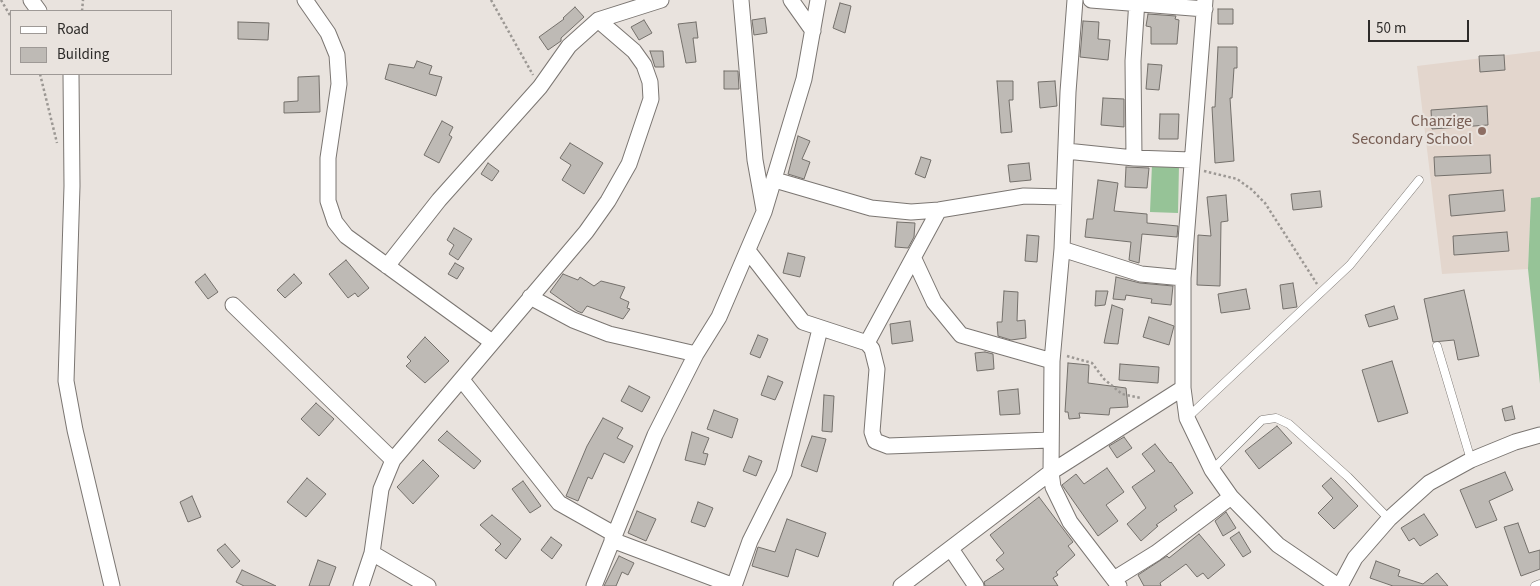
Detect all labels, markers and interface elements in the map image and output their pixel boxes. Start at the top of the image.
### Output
legend [10,10,172,75]
scale bar [1370,10,1471,42]
text: 50 m [1376,18,1406,39]
text: Road [57,19,89,40]
text: Building [57,44,109,65]
place label: Chanzige Secondary School [1352,112,1472,150]
marker: Chanzige Secondary School [1476,125,1488,137]

